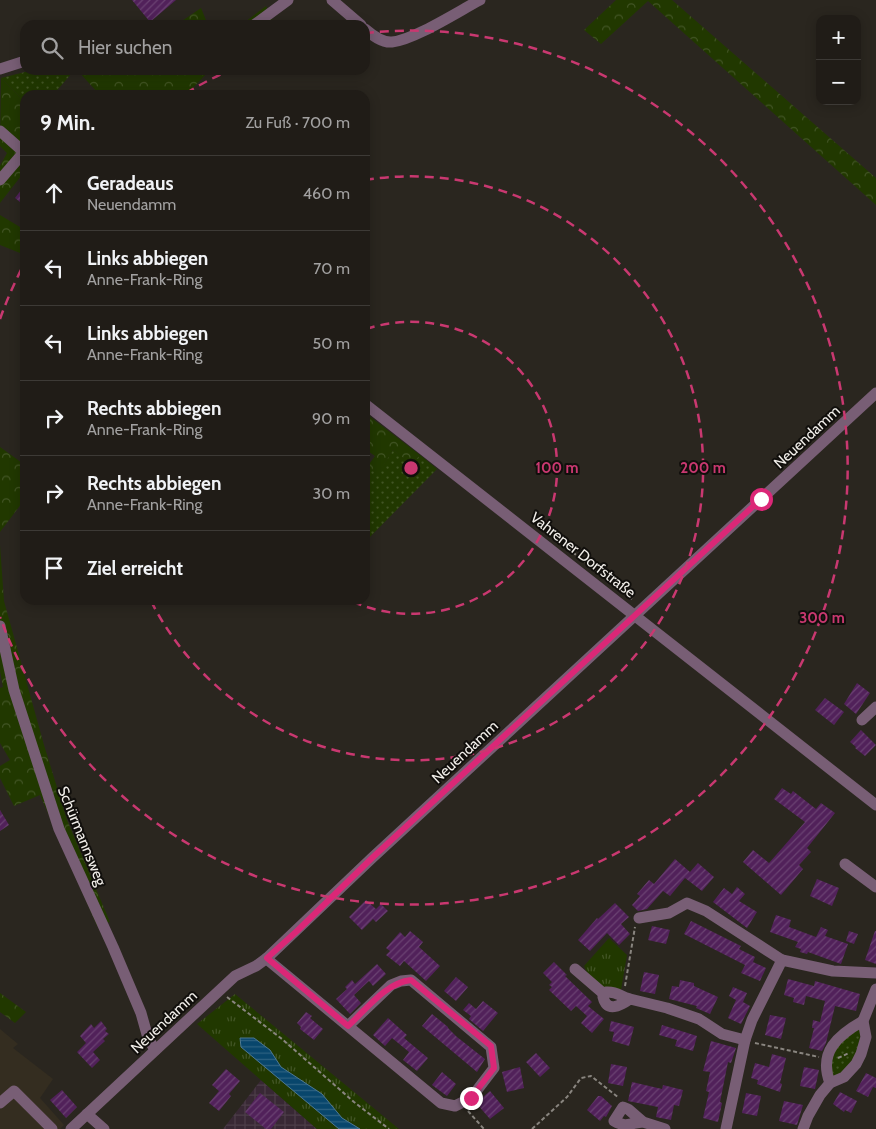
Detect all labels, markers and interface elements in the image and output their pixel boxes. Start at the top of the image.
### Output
map controls [816,15,861,105]
button: + [816,15,861,60]
search box [20,20,370,75]
icon: search [38,34,66,62]
text: Hier suchen [78,36,172,59]
button: − [816,60,861,105]
text: 9 Min. [40,110,95,135]
text: Zu Fuß · 700 m [246,113,350,132]
text: Geradeaus [87,172,173,195]
icon: ahead [40,179,68,207]
text: 460 m [303,184,350,203]
text: Neuendamm [87,195,176,214]
text: Links abbiegen [87,247,208,270]
icon: left [40,254,68,282]
text: 70 m [313,259,350,278]
text: Anne-Frank-Ring [87,270,203,289]
text: Links abbiegen [87,322,208,345]
icon: left [40,329,68,357]
text: 50 m [313,334,350,353]
text: Anne-Frank-Ring [87,345,203,364]
text: Rechts abbiegen [87,397,221,420]
street label: Neuendamm [770,402,844,472]
icon: right [40,404,68,432]
text: 90 m [312,409,350,428]
text: Anne-Frank-Ring [87,420,203,439]
centre of rings [402,459,420,477]
text: 100 m [535,459,579,477]
text: 200 m [680,459,726,477]
text: Rechts abbiegen [87,472,221,495]
icon: right [40,479,68,507]
text: 30 m [313,484,350,503]
route start [750,488,773,511]
text: Anne-Frank-Ring [87,495,203,514]
street label: Vahrener Dorfstraße [527,508,639,602]
icon: arrive [40,554,68,582]
text: Ziel erreicht [87,557,183,580]
text: 300 m [799,609,845,627]
street label: Neuendamm [428,717,502,787]
street label: Schürmannsweg [54,784,110,889]
street label: Neuendamm [127,987,201,1057]
route end [460,1087,483,1110]

